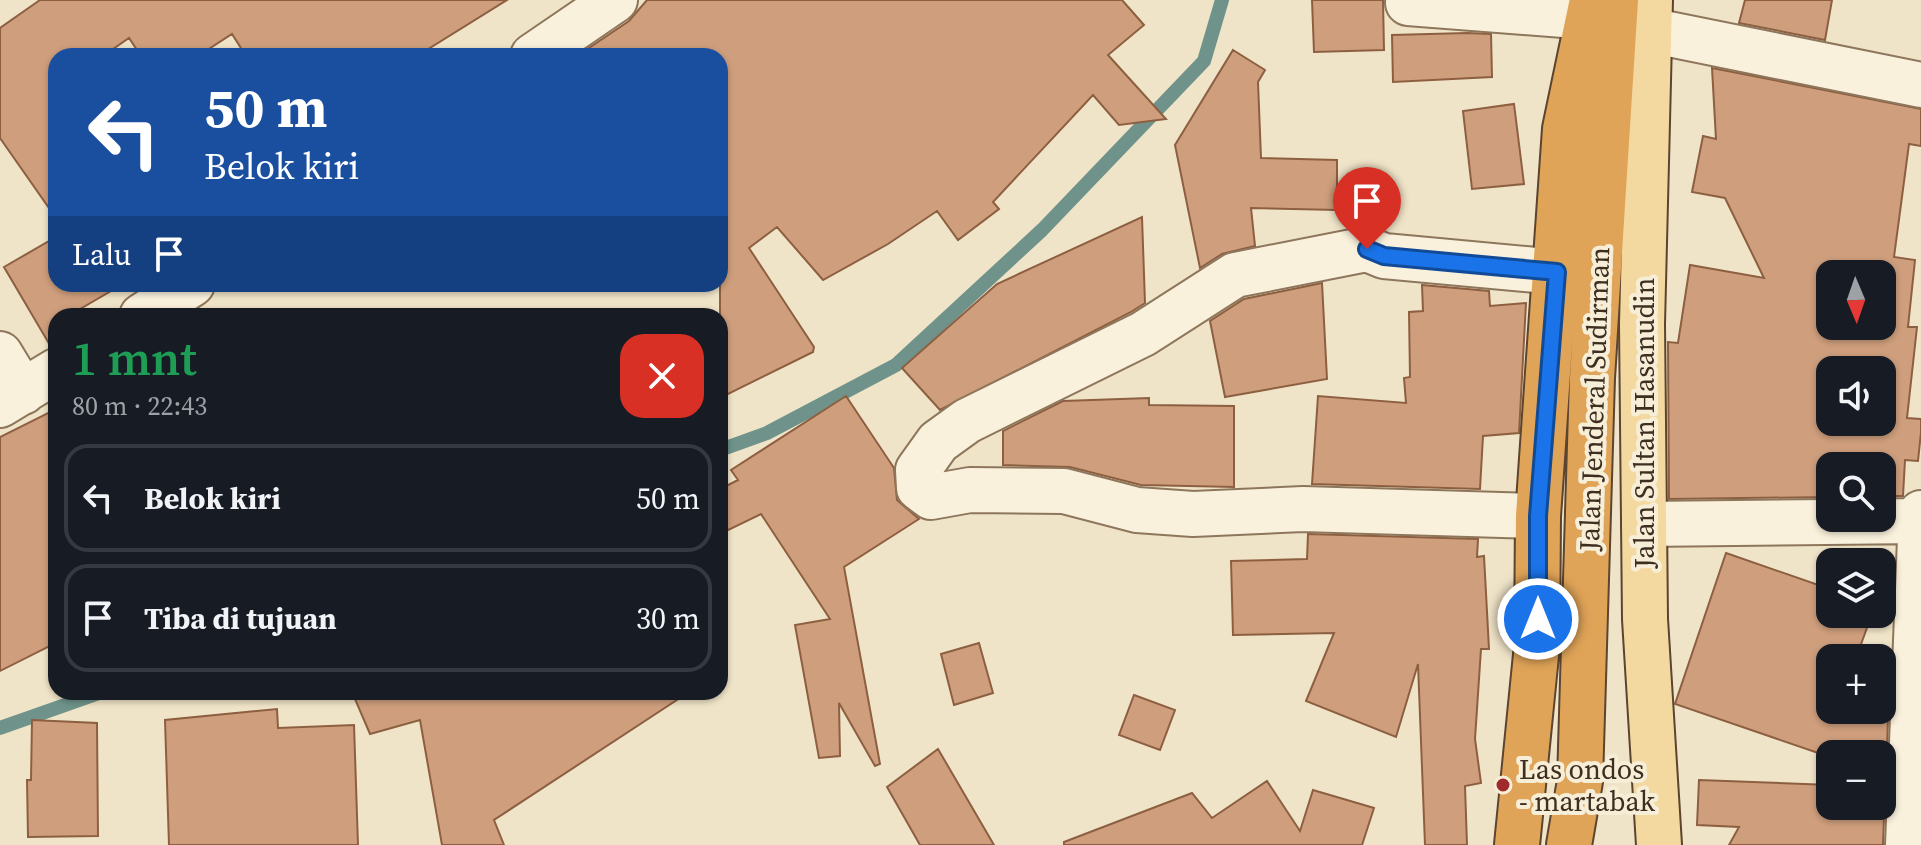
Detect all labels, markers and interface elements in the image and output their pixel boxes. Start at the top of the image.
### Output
text: 50 m [204,69,327,146]
icon: left [72,80,176,184]
text: Belok kiri [204,142,359,191]
pin [1333,167,1401,249]
icon: arrive [1345,179,1389,223]
icon: arrive [147,232,191,276]
text: Lalu [72,234,131,275]
street label: Jalan Jenderal Sudirman [1570,246,1618,553]
north arrow [1816,260,1896,340]
map controls [1816,260,1896,820]
street label: Jalan Sultan Hasanudin [1625,277,1663,570]
text: 1 mnt [72,325,197,391]
button: close [620,334,704,418]
button: sound [1816,356,1896,436]
text: 80 m · 22:43 [72,388,207,424]
button: search [1816,452,1896,532]
icon: left [76,476,120,520]
text: Belok kiri [144,478,281,519]
text: 50 m [636,478,700,519]
button: layers [1816,548,1896,628]
position arrow [1496,577,1580,661]
icon: arrive [76,596,120,640]
text: Tiba di tujuan [144,598,337,639]
text: 30 m [636,598,700,639]
button: + [1816,644,1896,724]
button: − [1816,740,1896,820]
place label: Las ondos - martabak [1519,750,1656,820]
marker: Las ondos - martabak [1494,776,1512,794]

